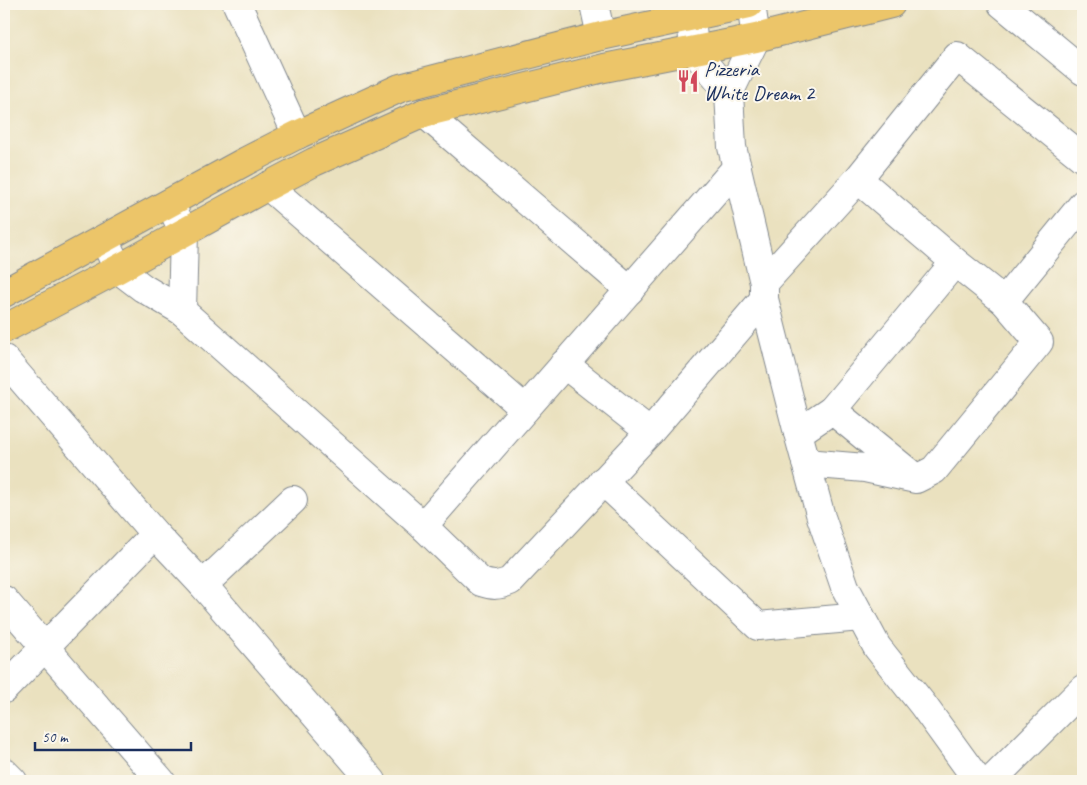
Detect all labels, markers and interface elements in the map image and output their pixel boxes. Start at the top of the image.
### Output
place label: Pizzeria White Dream 2 [704,56,816,106]
restaurant icon: Pizzeria White Dream 2 [675,68,701,94]
scale bar [35,720,191,752]
text: 50 m [42,728,69,747]

